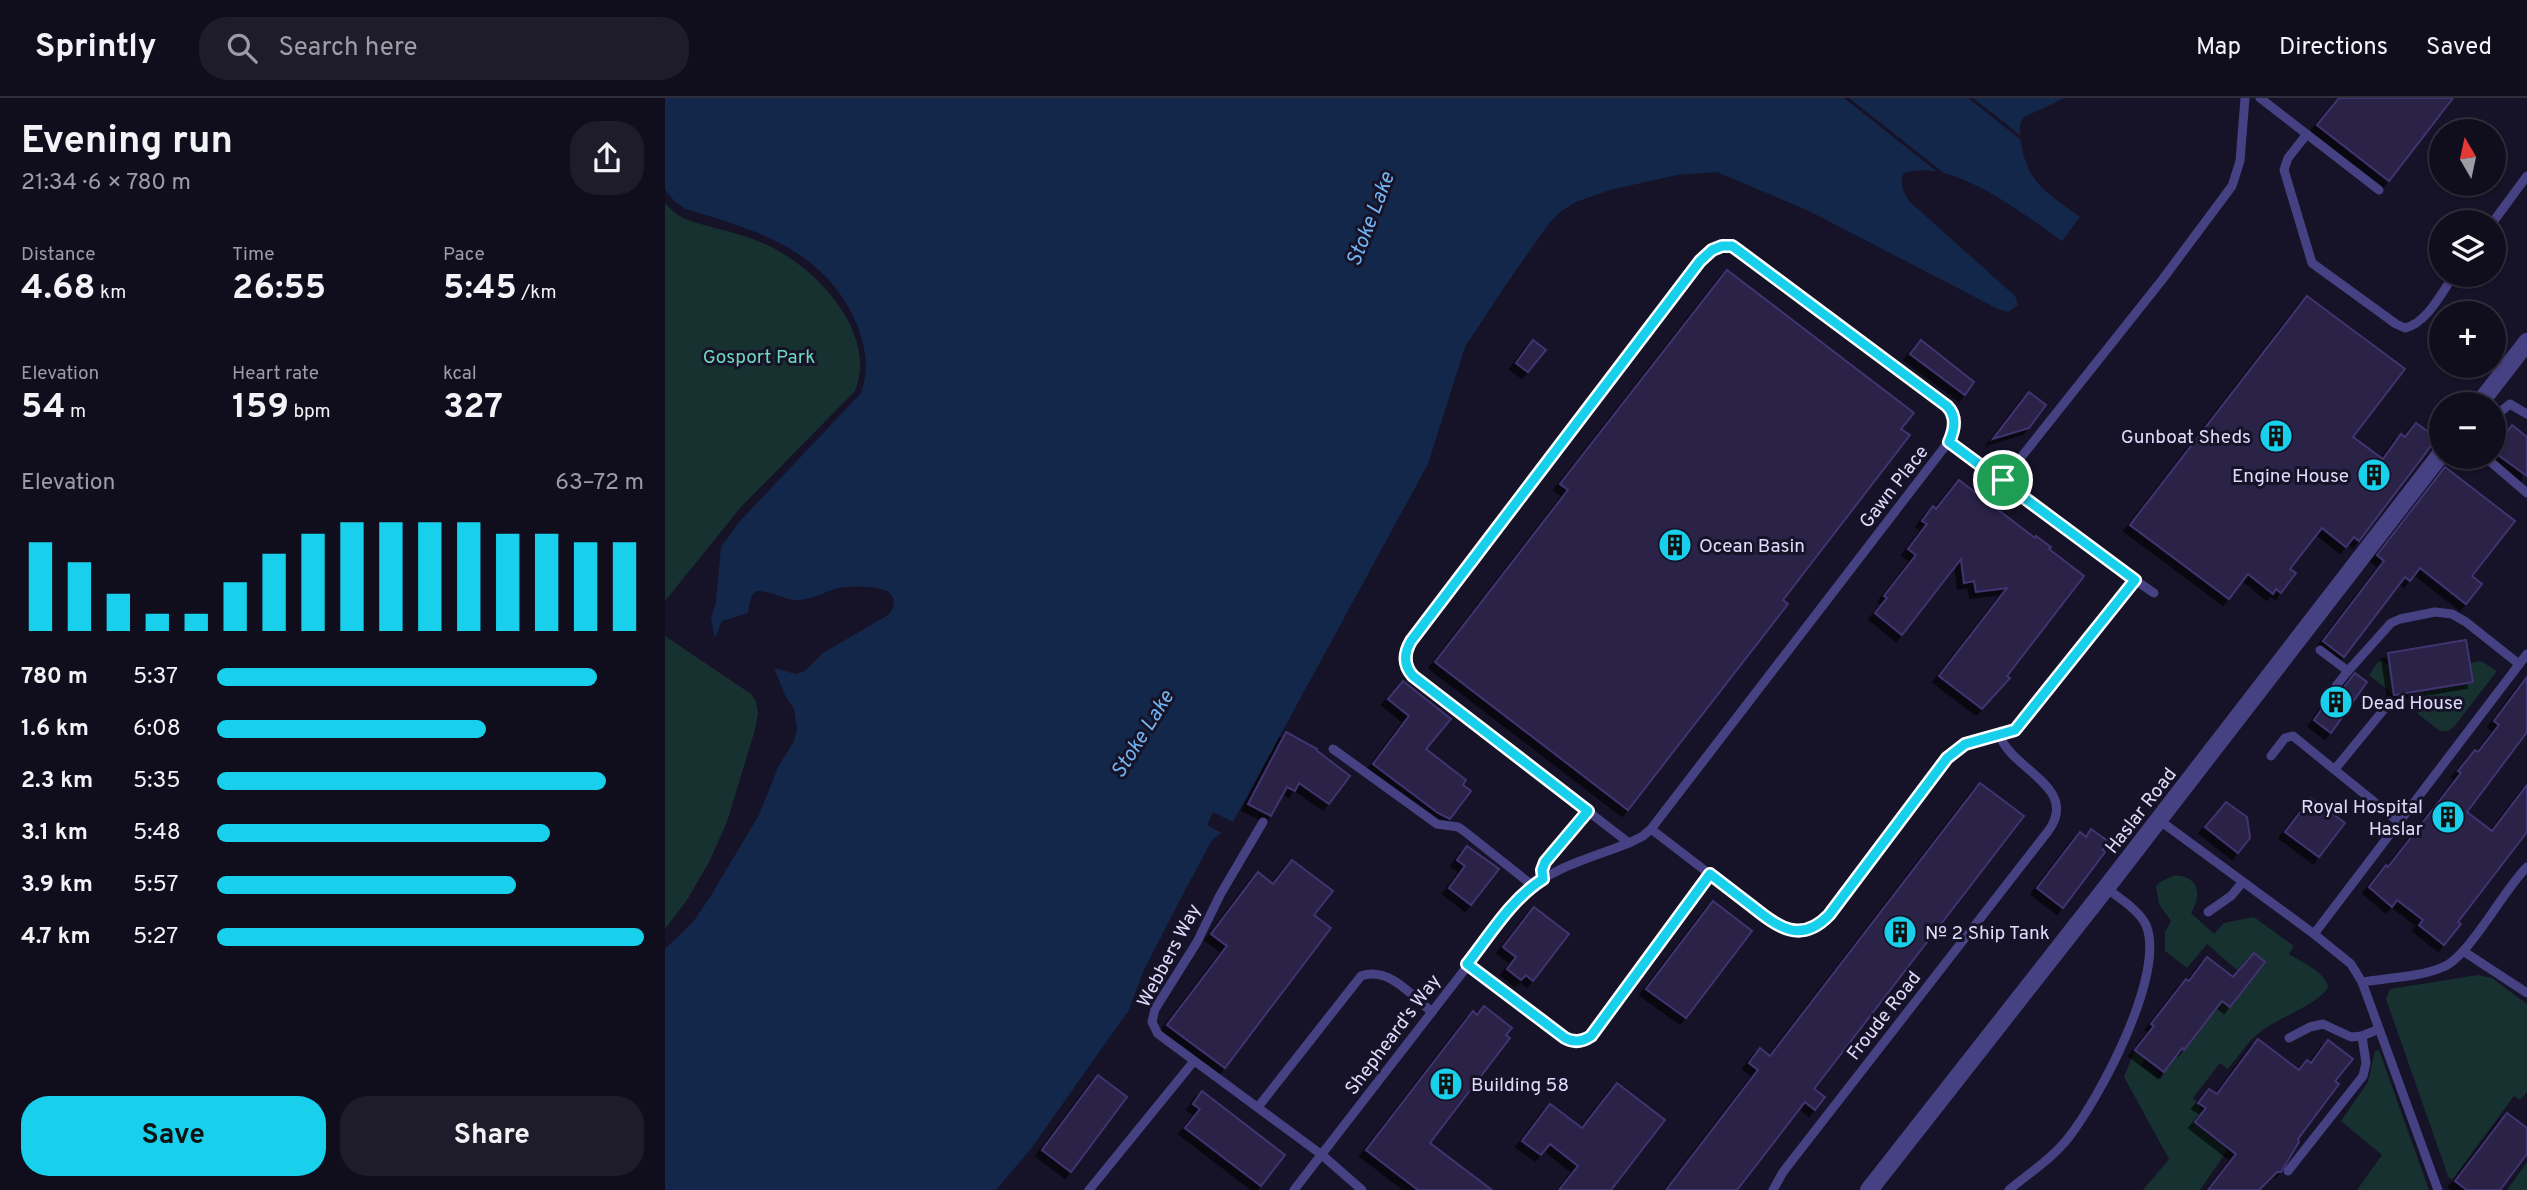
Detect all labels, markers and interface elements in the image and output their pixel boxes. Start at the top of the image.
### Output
search box [199,17,689,80]
text: Sprintly [35,27,157,69]
icon: search [223,29,261,67]
text: Search here [279,32,418,65]
text: Map [2196,33,2241,63]
text: Directions [2279,33,2388,63]
text: Saved [2426,33,2492,63]
text: Evening run [21,118,233,167]
north arrow [2429,119,2506,196]
map controls [2429,119,2506,469]
button: share [570,121,644,195]
water label: Stoke Lake [1341,168,1402,270]
text: 21:34 · 6 × 780 m [21,169,191,198]
button: layers [2429,210,2506,287]
text: Distance [21,243,96,267]
text: Time [232,243,275,267]
text: Pace [443,243,485,267]
text: 4.68 [21,267,95,311]
text: 26:55 [232,267,326,311]
text: 5:45 [443,267,517,311]
text: km [95,281,126,305]
text: /km [517,281,557,305]
button: + [2429,301,2506,378]
park label: Gosport Park [703,346,815,370]
text: Elevation [21,362,99,386]
text: Heart rate [232,362,319,386]
text: kcal [443,362,477,386]
text: 54 [21,386,66,430]
text: 159 [232,386,289,430]
text: 327 [443,386,503,430]
button: − [2429,392,2506,469]
text: m [66,400,86,424]
text: bpm [289,400,331,424]
building icon: Gunboat Sheds [2257,417,2295,455]
place label: Gunboat Sheds [2121,426,2251,450]
street label: Gawn Place [1855,441,1934,534]
pin [1973,450,2033,510]
building icon: Engine House [2355,456,2393,494]
icon: arrive [1984,461,2022,499]
place label: Engine House [2232,465,2349,489]
text: Elevation [21,469,116,498]
text: 63–72 m [555,469,644,498]
building icon: Ocean Basin [1656,526,1694,564]
place label: Ocean Basin [1699,535,1805,559]
text: 780 m [21,663,88,692]
text: 5:37 [133,663,178,692]
building icon: Dead House [2317,683,2355,721]
water label: Stoke Lake [1106,685,1181,784]
place label: Dead House [2361,692,2463,716]
text: 1.6 km [21,715,89,744]
text: 6:08 [133,715,181,744]
street label: Haslar Road [2101,763,2183,859]
text: 2.3 km [21,767,93,796]
text: 5:35 [133,767,181,796]
place label: Royal Hospital Haslar [2301,796,2424,842]
building icon: Royal Hospital Haslar [2429,798,2467,836]
text: 3.1 km [21,819,88,848]
text: 5:48 [133,819,181,848]
text: 3.9 km [21,871,93,900]
text: 5:57 [133,871,179,900]
street label: Webbers Way [1133,900,1207,1012]
building icon: № 2 Ship Tank [1881,913,1919,951]
place label: № 2 Ship Tank [1925,922,2050,946]
text: 4.7 km [21,923,91,952]
text: 5:27 [133,923,178,952]
street label: Froude Road [1842,967,1927,1066]
street label: Shepheard's Way [1340,970,1447,1100]
building icon: Building 58 [1427,1065,1465,1103]
place label: Building 58 [1471,1074,1569,1098]
button: Save [21,1096,326,1176]
button: Share [340,1096,644,1176]

